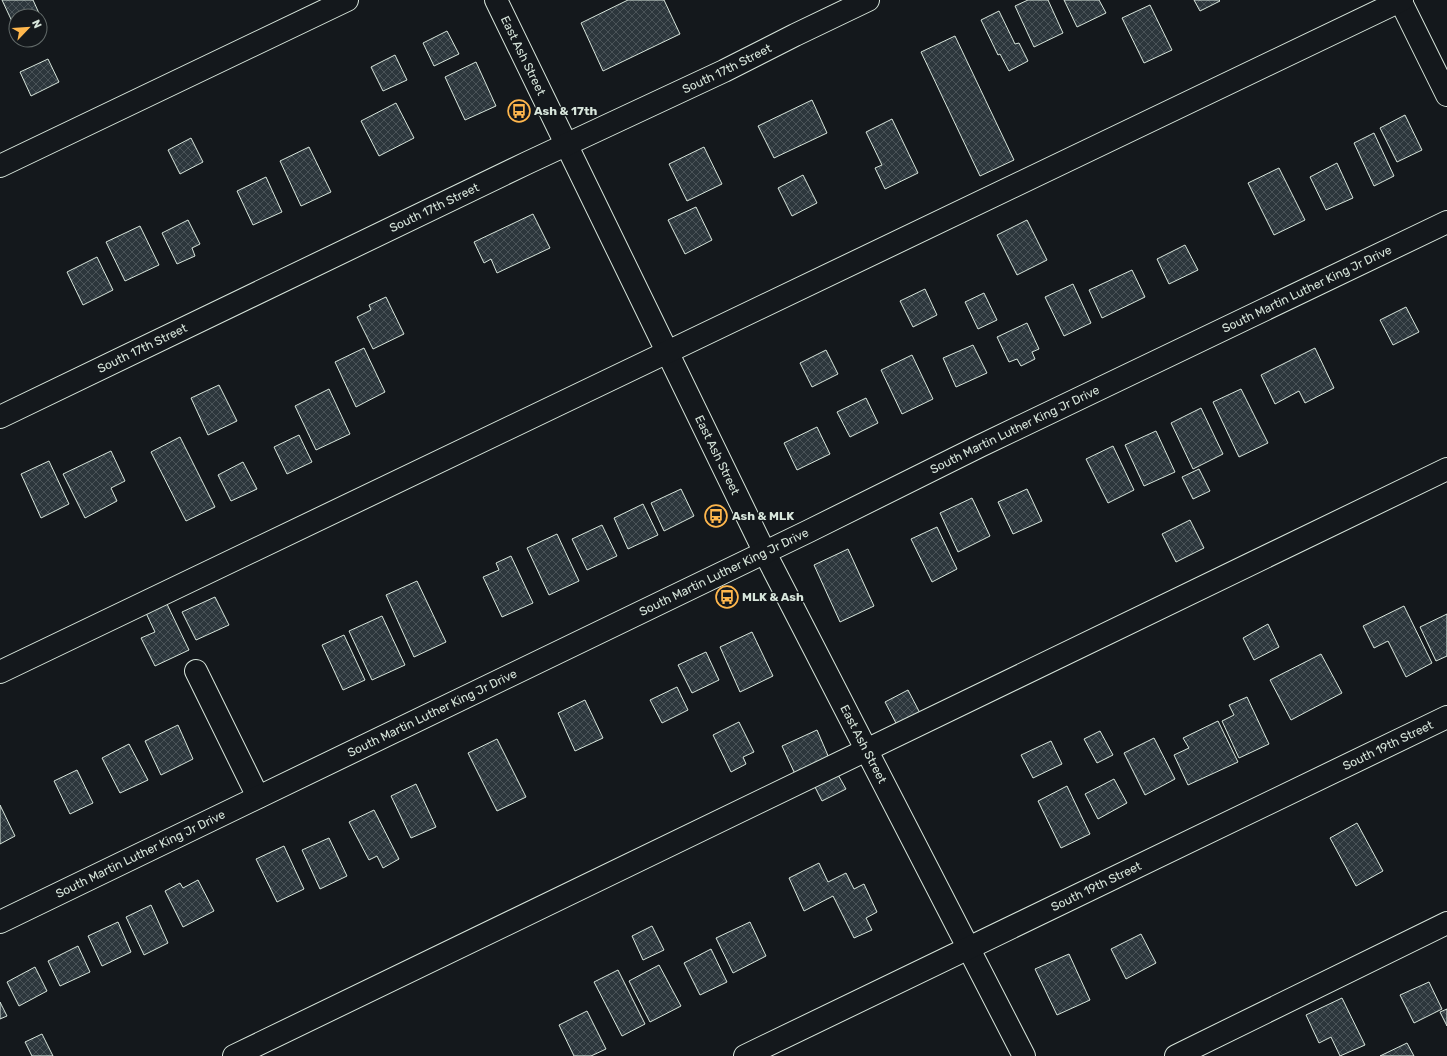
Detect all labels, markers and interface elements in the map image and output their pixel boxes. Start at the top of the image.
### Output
north arrow [8,8,48,48]
street label: East Ash Street [498,14,548,98]
text: N [29,18,44,30]
street label: South 17th Street [680,41,774,96]
bus stop icon: Ash & 17th [506,98,532,124]
place label: Ash & 17th [534,104,597,118]
street label: South 17th Street [387,180,481,235]
street label: South Martin Luther King Jr Drive [1220,243,1394,336]
street label: South 17th Street [95,321,190,376]
street label: South Martin Luther King Jr Drive [928,383,1102,477]
street label: East Ash Street [692,413,743,497]
bus stop icon: Ash & MLK [703,503,729,529]
place label: Ash & MLK [732,509,794,523]
street label: South Martin Luther King Jr Drive [637,525,811,619]
bus stop icon: MLK & Ash [714,584,740,610]
place label: MLK & Ash [742,590,804,604]
street label: South Martin Luther King Jr Drive [345,666,519,760]
street label: East Ash Street [837,703,890,786]
street label: South 19th Street [1341,718,1436,773]
street label: South Martin Luther King Jr Drive [54,807,228,901]
street label: South 19th Street [1049,859,1144,914]

